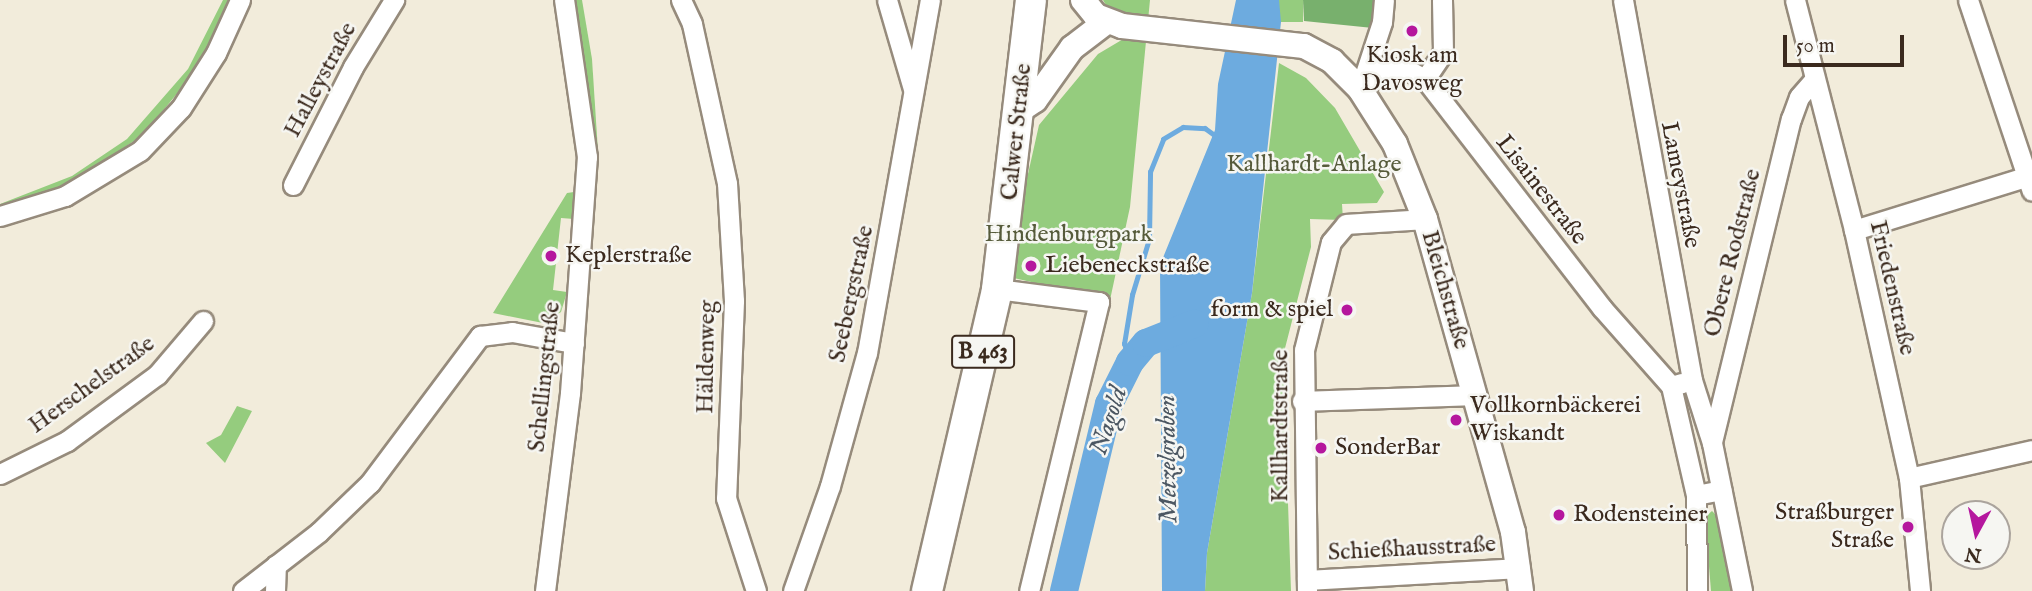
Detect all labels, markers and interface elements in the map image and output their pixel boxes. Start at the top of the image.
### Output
street label: Halleystraße [279,18,363,142]
scale bar [1787,21,1908,65]
marker: Kiosk am Davosweg [1404,23,1420,39]
text: 50 m [1796,33,1835,60]
place label: Kiosk am Davosweg [1362,42,1462,98]
street label: Calwer Straße [995,62,1039,202]
street label: Lameystraße [1654,119,1706,251]
street label: Lisainestraße [1489,129,1593,251]
park label: Kallhardt-Anlage [1227,151,1401,179]
street label: Obere Rodstraße [1698,166,1768,340]
street label: Friedenstraße [1863,218,1921,358]
park label: Hindenburgpark [985,221,1153,249]
street label: Seebergstraße [823,223,881,365]
street label: Bleichstraße [1414,227,1476,353]
place label: Keplerstraße [565,242,692,270]
marker: Keplerstraße [543,248,559,264]
place label: Liebeneckstraße [1045,252,1209,280]
marker: Liebeneckstraße [1023,258,1039,274]
place label: form & spiel [1210,296,1333,324]
street label: Schellingstraße [523,300,567,454]
street label: Häldenweg [692,300,722,414]
marker: form & spiel [1339,302,1355,318]
street label: Herschelstraße [24,330,160,440]
road number: B 463 [950,332,1016,372]
street label: Kallhardtstraße [1267,349,1295,503]
water label: Nagold [1083,383,1135,459]
place label: Vollkornbäckerei Wiskandt [1470,392,1641,448]
water label: Metzelgraben [1151,394,1185,524]
marker: Vollkornbäckerei Wiskandt [1448,412,1464,428]
place label: SonderBar [1335,434,1440,462]
marker: SonderBar [1313,440,1329,456]
place label: Straßburger Straße [1775,499,1894,555]
north arrow [1941,500,2011,570]
place label: Rodensteiner [1573,501,1707,529]
marker: Rodensteiner [1551,507,1567,523]
marker: Straßburger Straße [1900,519,1916,535]
street label: Schießhausstraße [1327,530,1497,568]
text: N [1964,541,1983,567]

